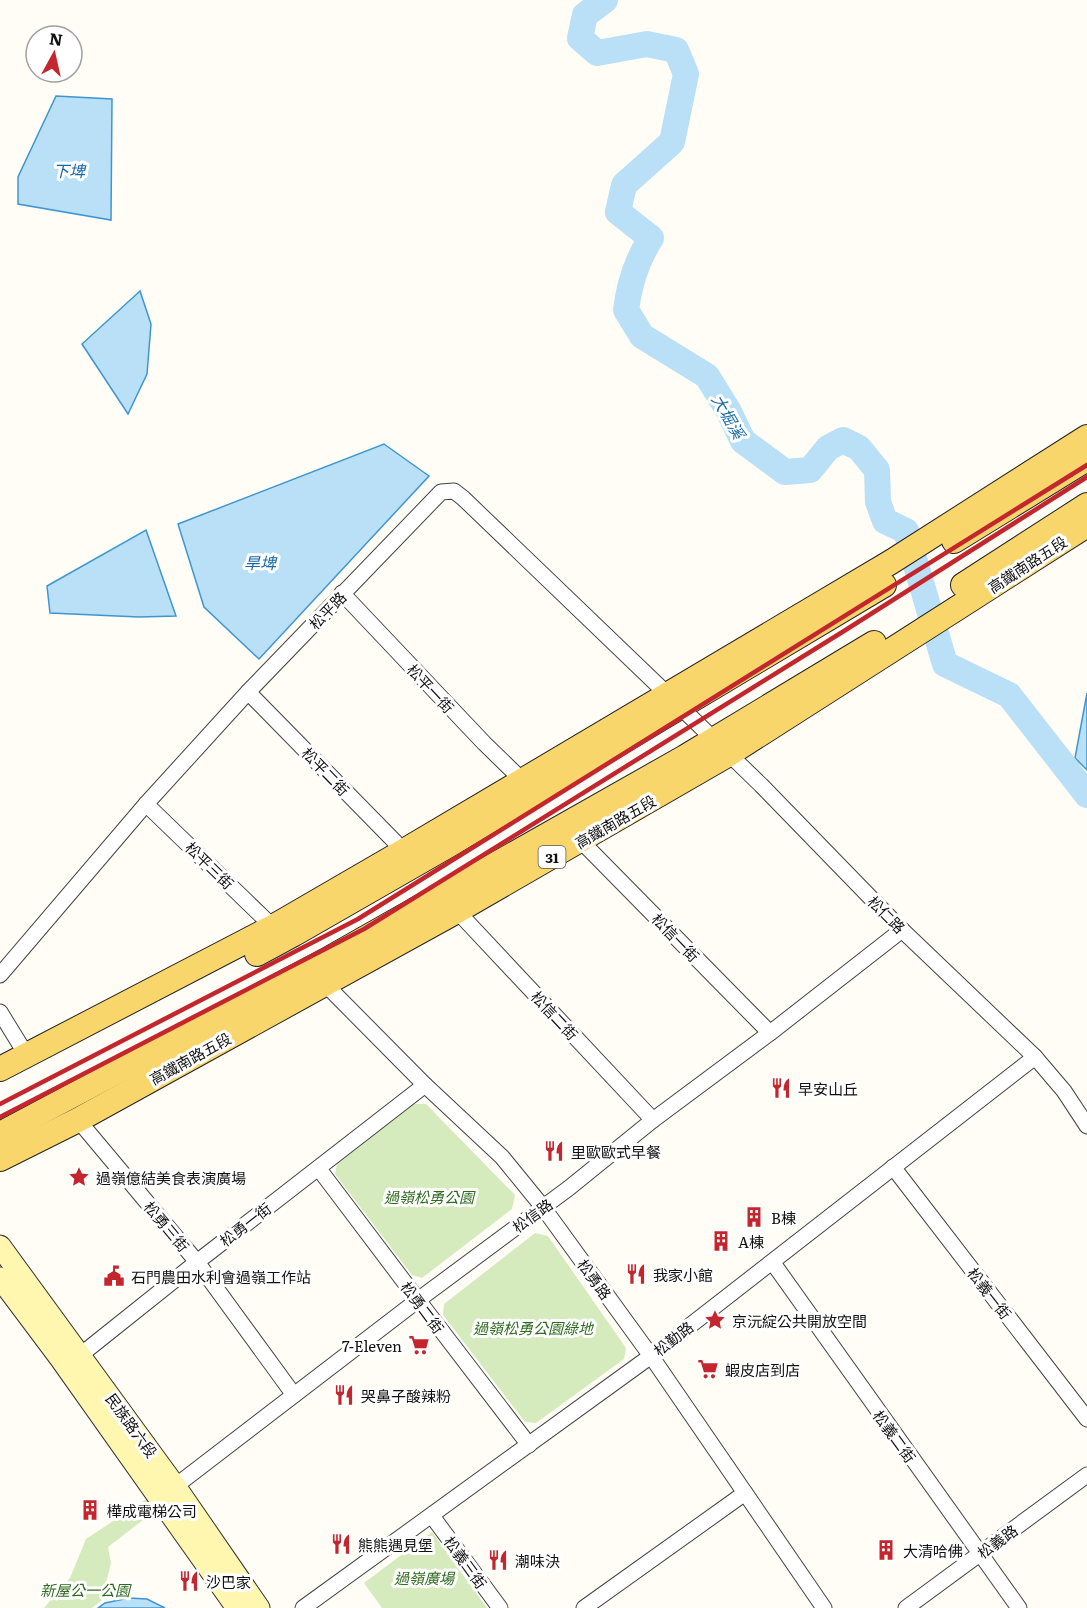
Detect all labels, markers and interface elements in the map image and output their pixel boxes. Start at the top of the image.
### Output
north arrow [24,24,84,84]
text: N [48,25,65,51]
water label: 下埤 [53,158,87,182]
water label: 大堀溪 [707,389,752,445]
street label: 高鐵南路五段 [983,530,1071,598]
water label: 旱埤 [244,550,278,574]
street label: 松平路 [303,586,351,634]
street label: 松平一街 [402,658,460,718]
street label: 松平二街 [297,741,355,801]
street label: 高鐵南路五段 [570,789,660,853]
street label: 松平三街 [180,836,240,894]
road number: 31 [538,846,566,868]
street label: 松仁路 [863,890,911,938]
street label: 松信一街 [647,907,705,967]
street label: 松信二街 [526,985,584,1045]
street label: 高鐵南路五段 [145,1026,235,1090]
restaurant icon: 早安山丘 [769,1076,793,1100]
place label: 早安山丘 [798,1077,858,1100]
restaurant icon: 里歐歐式早餐 [542,1139,566,1163]
place label: 里歐歐式早餐 [571,1140,661,1163]
place icon: 過嶺億結美食表演廣場 [67,1165,91,1189]
place label: 過嶺億結美食表演廣場 [96,1166,246,1189]
park label: 過嶺松勇公園 [384,1185,476,1208]
street label: 松信路 [507,1192,557,1238]
street label: 松勇三街 [139,1196,195,1256]
street label: 松勇一街 [214,1196,276,1252]
building icon: B棟 [742,1205,766,1229]
place label: B棟 [771,1206,796,1229]
building icon: A棟 [709,1229,733,1253]
place label: A棟 [738,1230,764,1253]
street label: 松勇路 [572,1254,618,1304]
restaurant icon: 我家小館 [624,1262,648,1286]
street label: 松義一街 [962,1262,1018,1324]
place label: 我家小館 [653,1263,713,1286]
public building icon: 石門農田水利會過嶺工作站 [102,1264,126,1288]
place label: 石門農田水利會過嶺工作站 [131,1265,311,1288]
street label: 松勇二街 [396,1276,450,1338]
place icon: 京沅綻公共開放空間 [703,1308,727,1332]
place label: 京沅綻公共開放空間 [732,1309,867,1332]
street label: 松勤路 [648,1315,698,1361]
park label: 過嶺松勇公園綠地 [473,1316,595,1339]
supermarket icon: 7-Eleven [407,1333,431,1357]
place label: 7-Eleven [342,1334,402,1357]
supermarket icon: 蝦皮店到店 [696,1357,720,1381]
place label: 蝦皮店到店 [725,1358,800,1381]
restaurant icon: 哭鼻子酸辣粉 [332,1383,356,1407]
place label: 哭鼻子酸辣粉 [361,1384,451,1407]
street label: 民族路六段 [101,1388,163,1462]
street label: 松義二街 [868,1405,922,1467]
building icon: 樺成電梯公司 [78,1498,102,1522]
place label: 樺成電梯公司 [107,1499,197,1522]
street label: 松義路 [972,1518,1022,1564]
street label: 松義三街 [439,1531,493,1593]
restaurant icon: 熊熊遇見堡 [329,1532,353,1556]
place label: 熊熊遇見堡 [358,1533,433,1556]
building icon: 大清哈佛 [874,1538,898,1562]
place label: 大清哈佛 [903,1539,963,1562]
restaurant icon: 潮味決 [486,1548,510,1572]
place label: 潮味決 [515,1549,560,1572]
park label: 過嶺廣場 [394,1566,456,1589]
restaurant icon: 沙巴家 [177,1569,201,1593]
place label: 沙巴家 [206,1570,251,1593]
park label: 新屋公一公園 [40,1578,132,1601]

